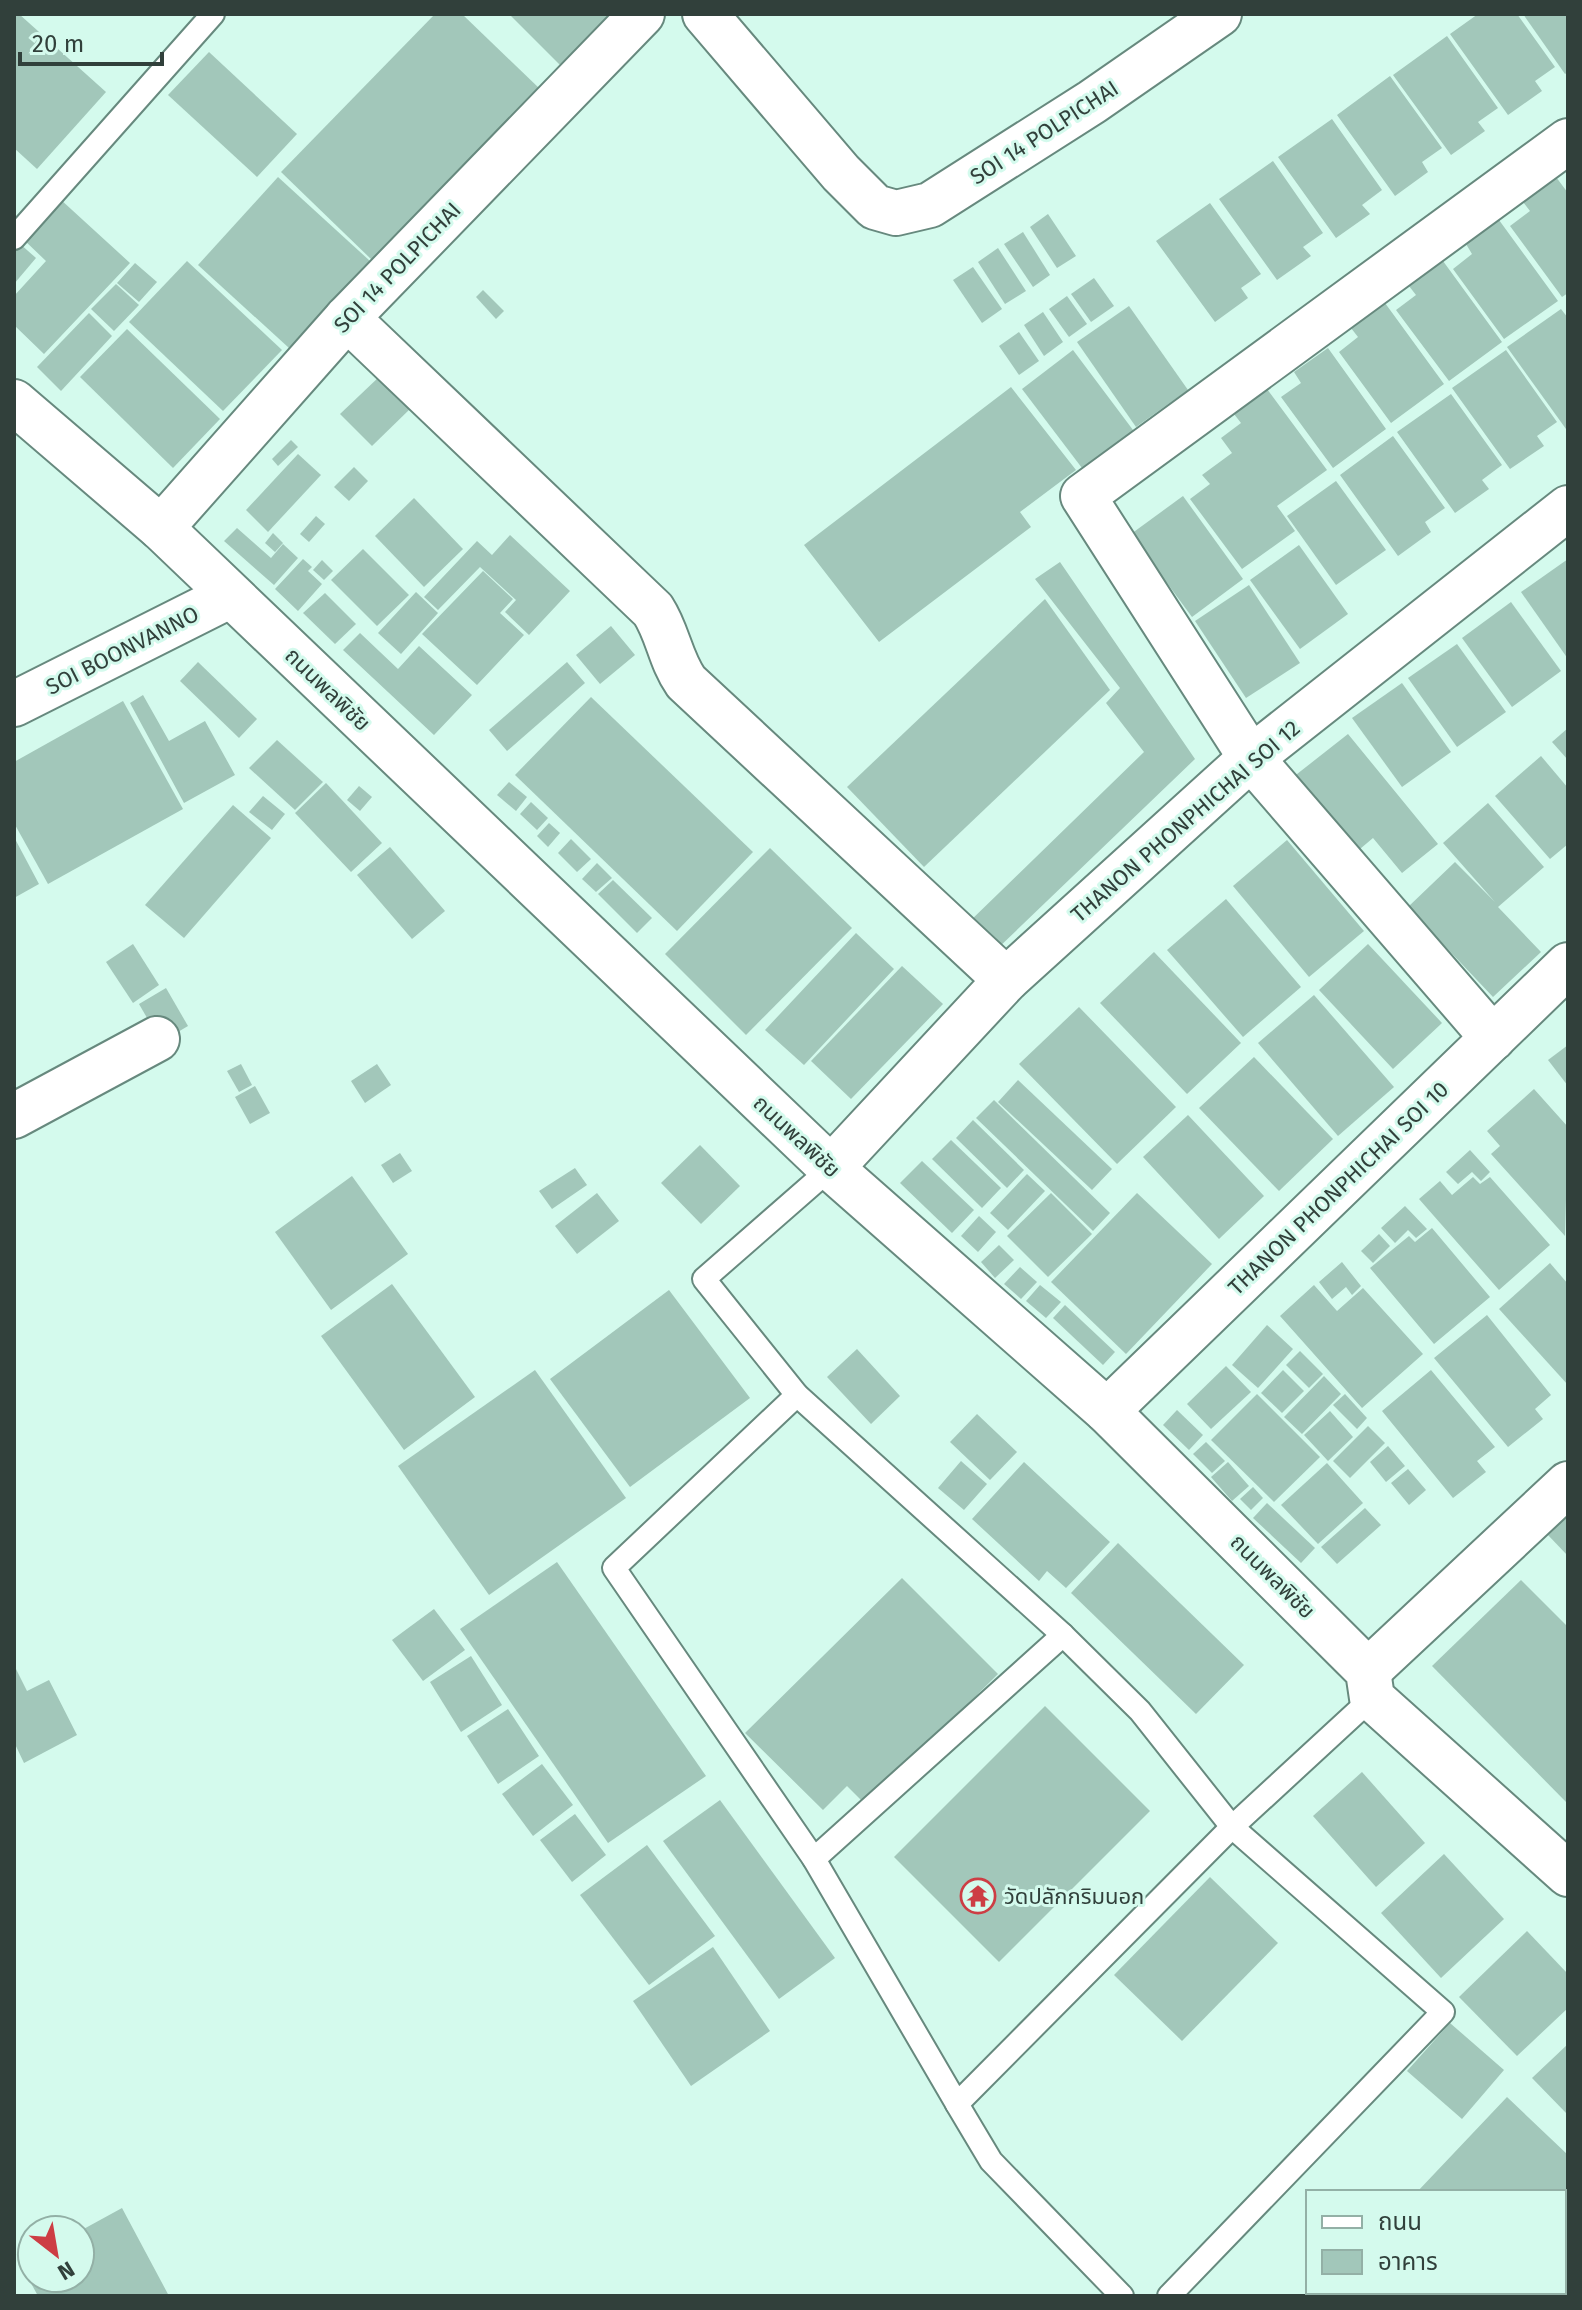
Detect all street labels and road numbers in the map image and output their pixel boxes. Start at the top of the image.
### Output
street label: SOI 14 POLPICHAI [965,74,1123,190]
street label: SOI 14 POLPICHAI [328,196,467,338]
street label: SOI BOONVANNO [41,600,203,701]
street label: ถนนพลพิชัย [279,642,376,737]
street label: THANON PHONPHICHAI SOI 12 [1065,715,1305,928]
street label: THANON PHONPHICHAI SOI 10 [1223,1076,1454,1301]
street label: ถนนพลพิชัย [748,1089,846,1183]
street label: ถนนพลพิชัย [1225,1528,1321,1624]

